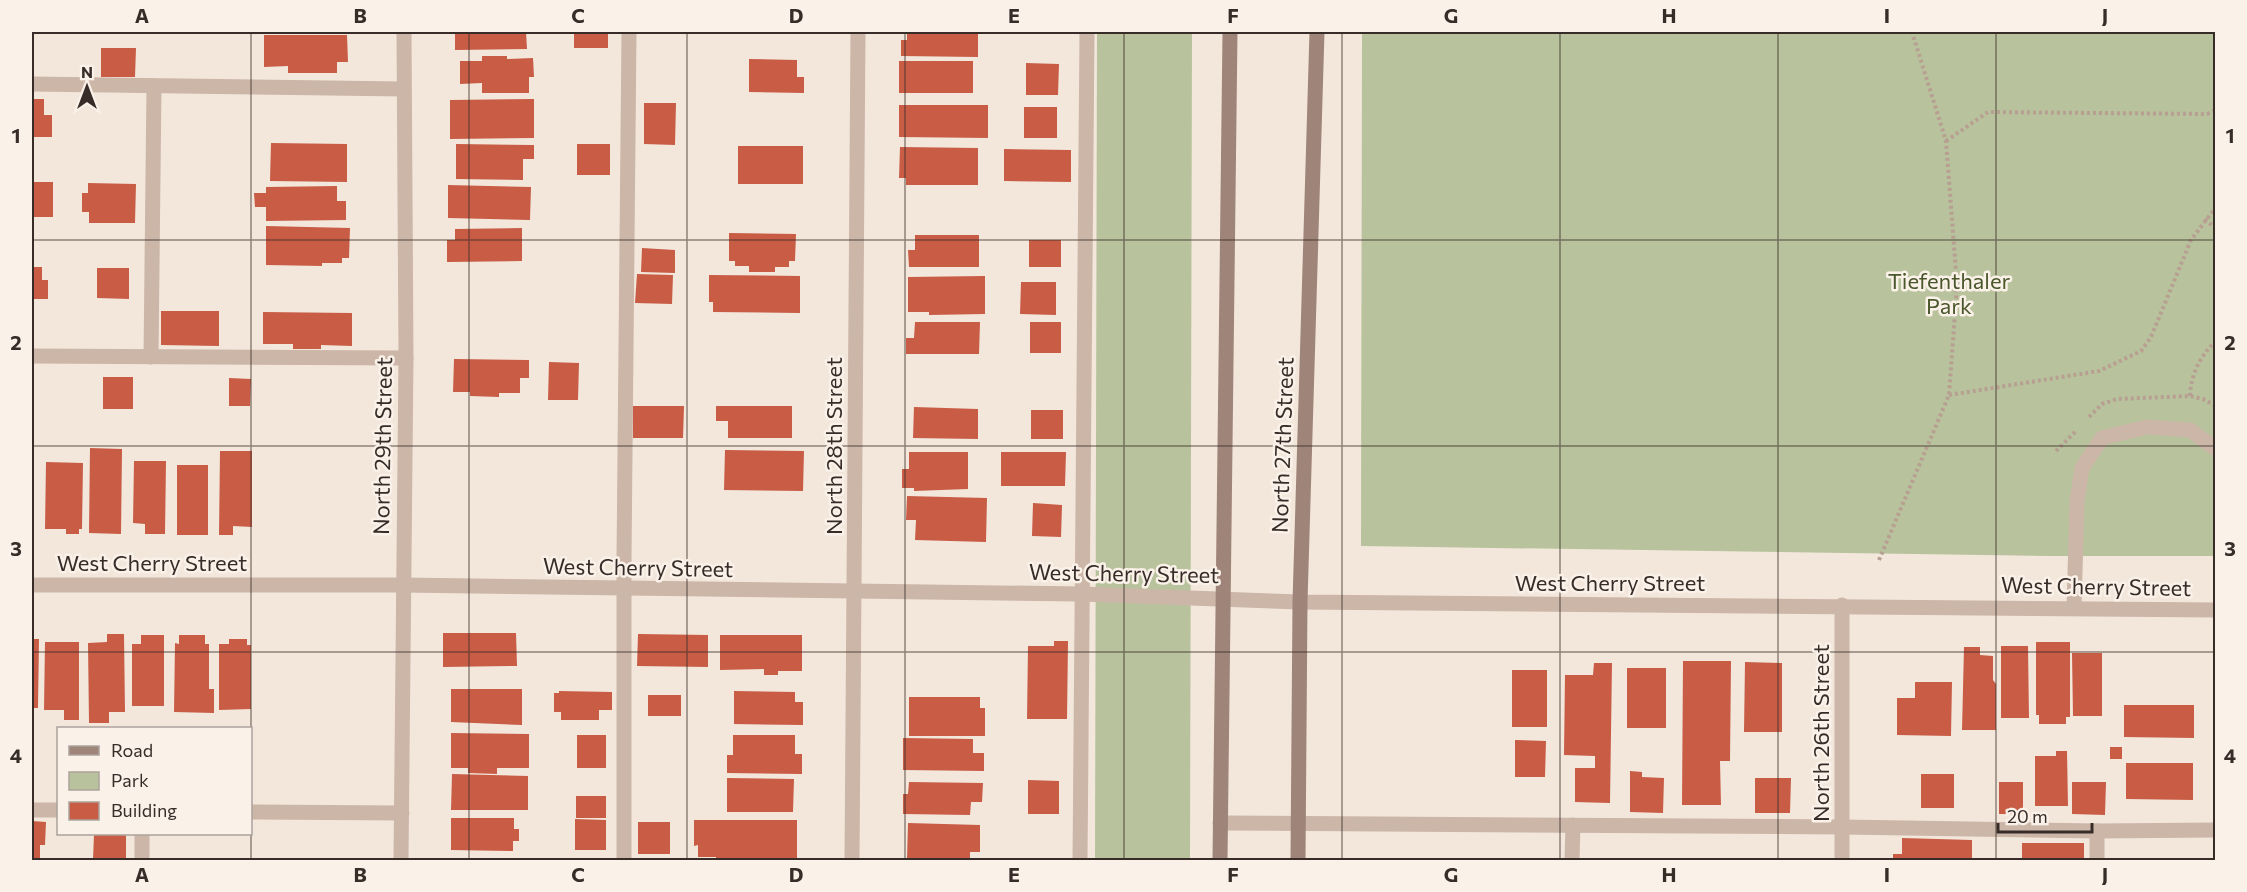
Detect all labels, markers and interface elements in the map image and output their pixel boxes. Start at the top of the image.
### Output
text: A [135,3,149,27]
text: B [353,3,367,27]
text: C [571,3,585,27]
text: D [789,3,803,27]
text: E [1008,3,1020,27]
text: F [1227,3,1239,27]
text: G [1444,3,1458,27]
text: H [1662,3,1677,27]
text: I [1884,3,1890,27]
text: J [2102,3,2108,27]
north arrow [57,57,117,117]
text: N [81,62,93,81]
text: 1 [11,123,21,147]
text: 1 [2225,123,2235,147]
park label: Tiefenthaler Park [1888,267,2011,319]
text: 2 [10,330,22,354]
text: 2 [2224,330,2236,354]
street label: North 29th Street [367,357,397,535]
street label: North 28th Street [820,357,847,535]
street label: North 27th Street [1265,357,1299,533]
text: 3 [10,536,22,560]
text: 3 [2224,536,2236,560]
street label: West Cherry Street [57,549,247,576]
street label: West Cherry Street [543,552,733,582]
street label: West Cherry Street [1029,558,1219,588]
street label: West Cherry Street [1515,569,1705,596]
street label: West Cherry Street [2001,571,2191,601]
street label: North 26th Street [1807,644,1834,822]
legend [57,727,252,835]
text: Road [111,739,153,761]
text: 4 [10,743,22,767]
text: 4 [2224,743,2236,767]
text: Park [111,769,149,791]
scale bar [1998,796,2092,834]
text: Building [111,799,177,821]
text: 20 m [2007,805,2048,827]
text: A [135,862,149,886]
text: B [353,862,367,886]
text: C [571,862,585,886]
text: D [789,862,803,886]
text: E [1008,862,1020,886]
text: F [1227,862,1239,886]
text: G [1444,862,1458,886]
text: H [1662,862,1677,886]
text: I [1884,862,1890,886]
text: J [2102,862,2108,886]

